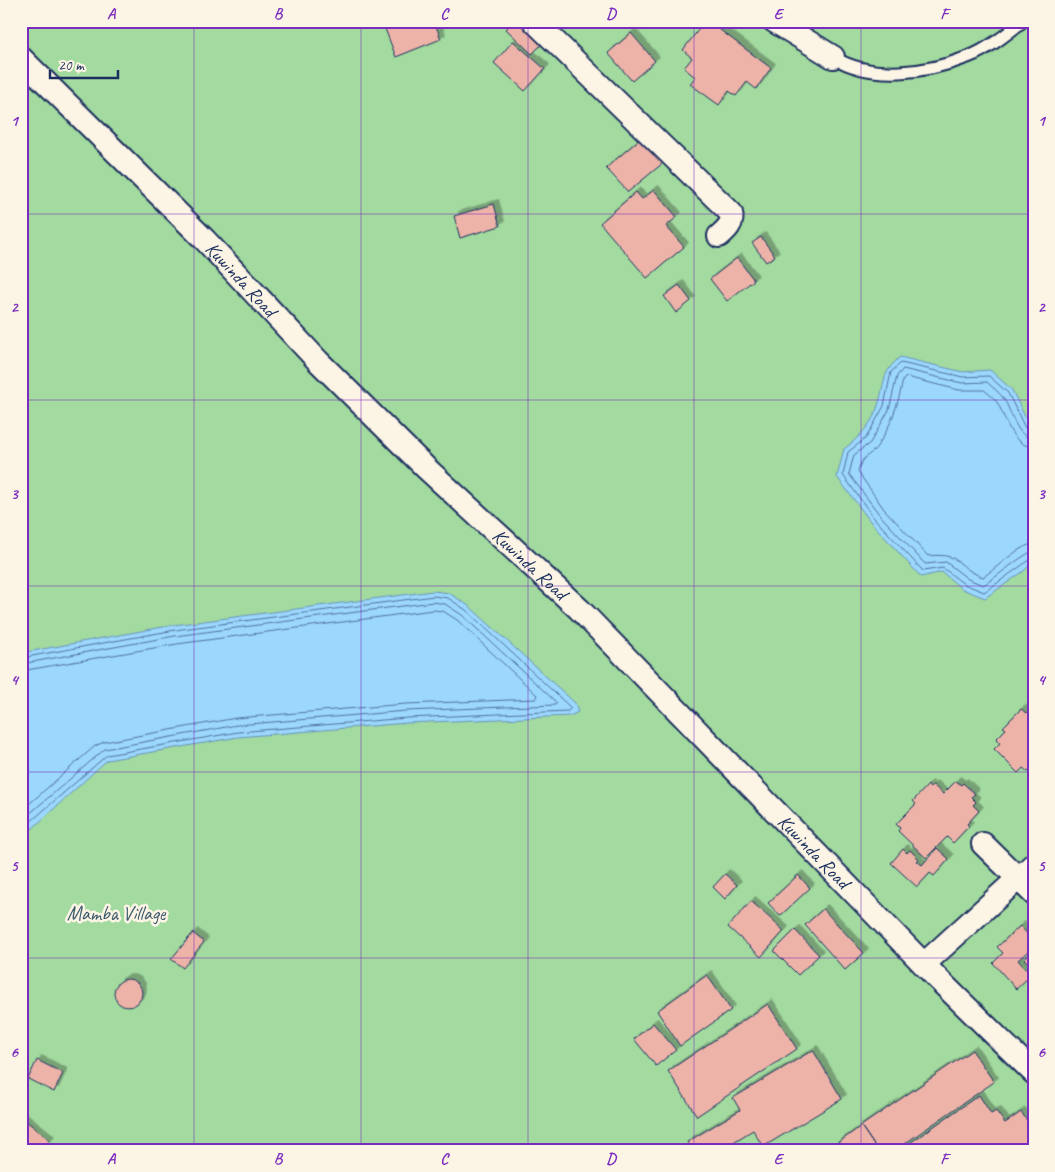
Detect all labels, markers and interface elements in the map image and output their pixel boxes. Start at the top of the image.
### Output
text: A [107,4,117,24]
text: B [274,4,284,24]
text: C [440,4,450,24]
text: D [606,4,617,24]
text: E [774,4,785,24]
text: F [940,4,951,24]
scale bar [50,48,118,80]
text: 20 m [58,56,85,75]
text: 1 [10,111,19,131]
text: 1 [1037,111,1046,131]
street label: Kuwinda Road [200,236,285,324]
text: 2 [10,297,19,317]
text: 2 [1037,297,1046,317]
text: 3 [10,484,19,504]
text: 3 [1037,484,1046,504]
street label: Kuwinda Road [487,523,575,607]
text: 4 [10,670,19,690]
text: 4 [1037,670,1046,690]
street label: Kuwinda Road [772,809,858,896]
text: 5 [11,856,20,876]
text: 5 [1038,856,1047,876]
park label: Mamba Village [67,901,167,926]
text: 6 [10,1042,19,1062]
text: 6 [1037,1042,1046,1062]
text: A [107,1149,117,1169]
text: B [274,1149,284,1169]
text: C [440,1149,450,1169]
text: D [606,1149,617,1169]
text: E [774,1149,785,1169]
text: F [940,1149,951,1169]

